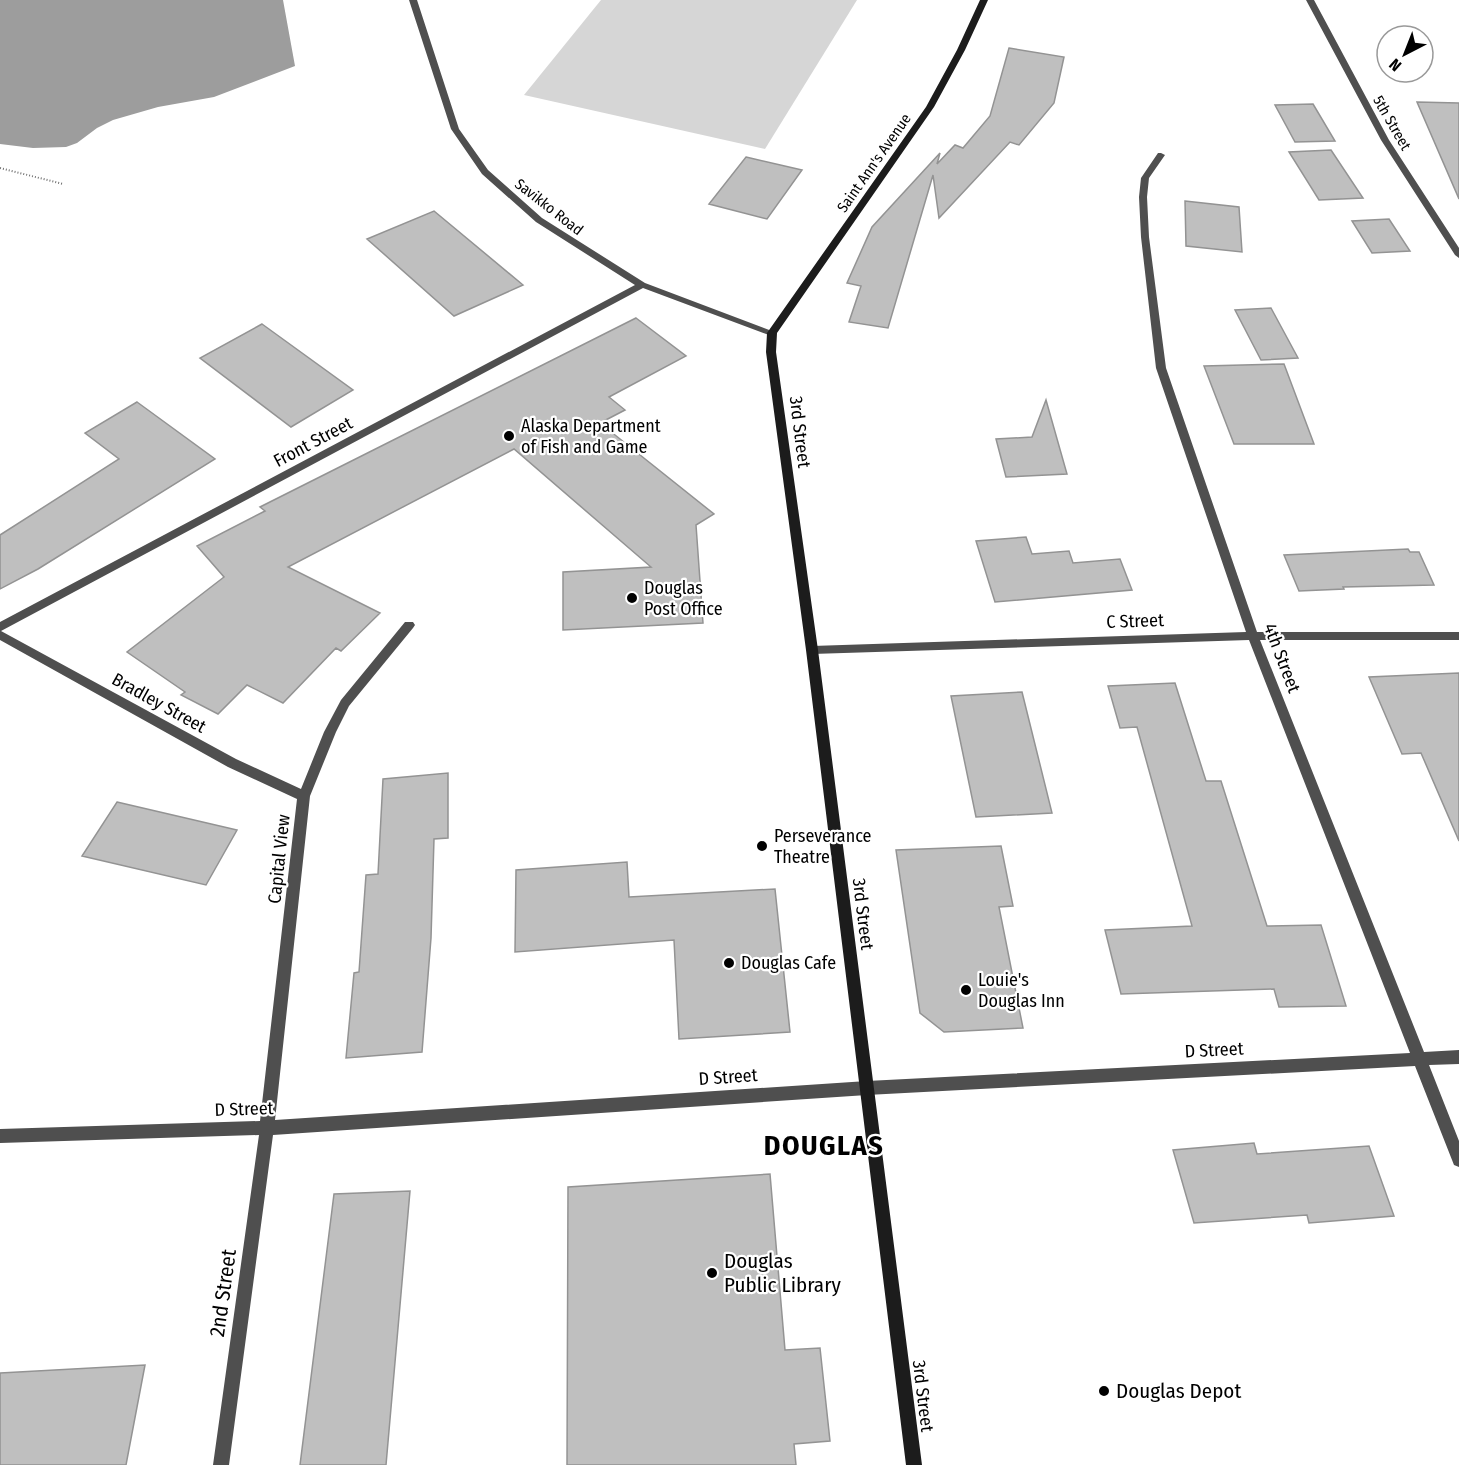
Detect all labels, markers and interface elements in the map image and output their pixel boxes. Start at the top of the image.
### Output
north arrow [1375,24,1435,84]
text: N [1385,55,1405,75]
street label: 5th Street [1369,93,1415,154]
street label: Saint Ann's Avenue [833,110,915,216]
street label: Savikko Road [511,175,587,239]
street label: 3rd Street [785,395,815,469]
street label: Front Street [270,412,356,472]
place label: Alaska Department of Fish and Game [521,415,661,458]
marker: Alaska Department of Fish and Game [502,429,516,443]
place label: Douglas Post Office [644,577,723,620]
marker: Douglas Post Office [625,591,639,605]
street label: C Street [1106,609,1164,633]
street label: 4th Street [1259,620,1305,696]
street label: Bradley Street [108,668,210,738]
street label: Capital View [263,813,295,905]
place label: Perseverance Theatre [774,825,872,868]
marker: Perseverance Theatre [755,839,769,853]
street label: 3rd Street [848,877,878,951]
place label: Douglas Cafe [741,952,836,974]
marker: Douglas Cafe [722,956,736,970]
place label: Louie's Douglas Inn [978,969,1065,1012]
marker: Louie's Douglas Inn [959,983,973,997]
street label: D Street [1184,1037,1244,1063]
street label: D Street [698,1064,758,1090]
street label: D Street [214,1097,274,1121]
district label: DOUGLAS [764,1129,884,1162]
street label: 2nd Street [204,1247,242,1338]
place label: Douglas Public Library [724,1248,841,1298]
marker: Douglas Public Library [705,1266,719,1280]
street label: 3rd Street [908,1359,938,1433]
place label: Douglas Depot [1116,1378,1241,1404]
marker: Douglas Depot [1097,1384,1111,1398]

